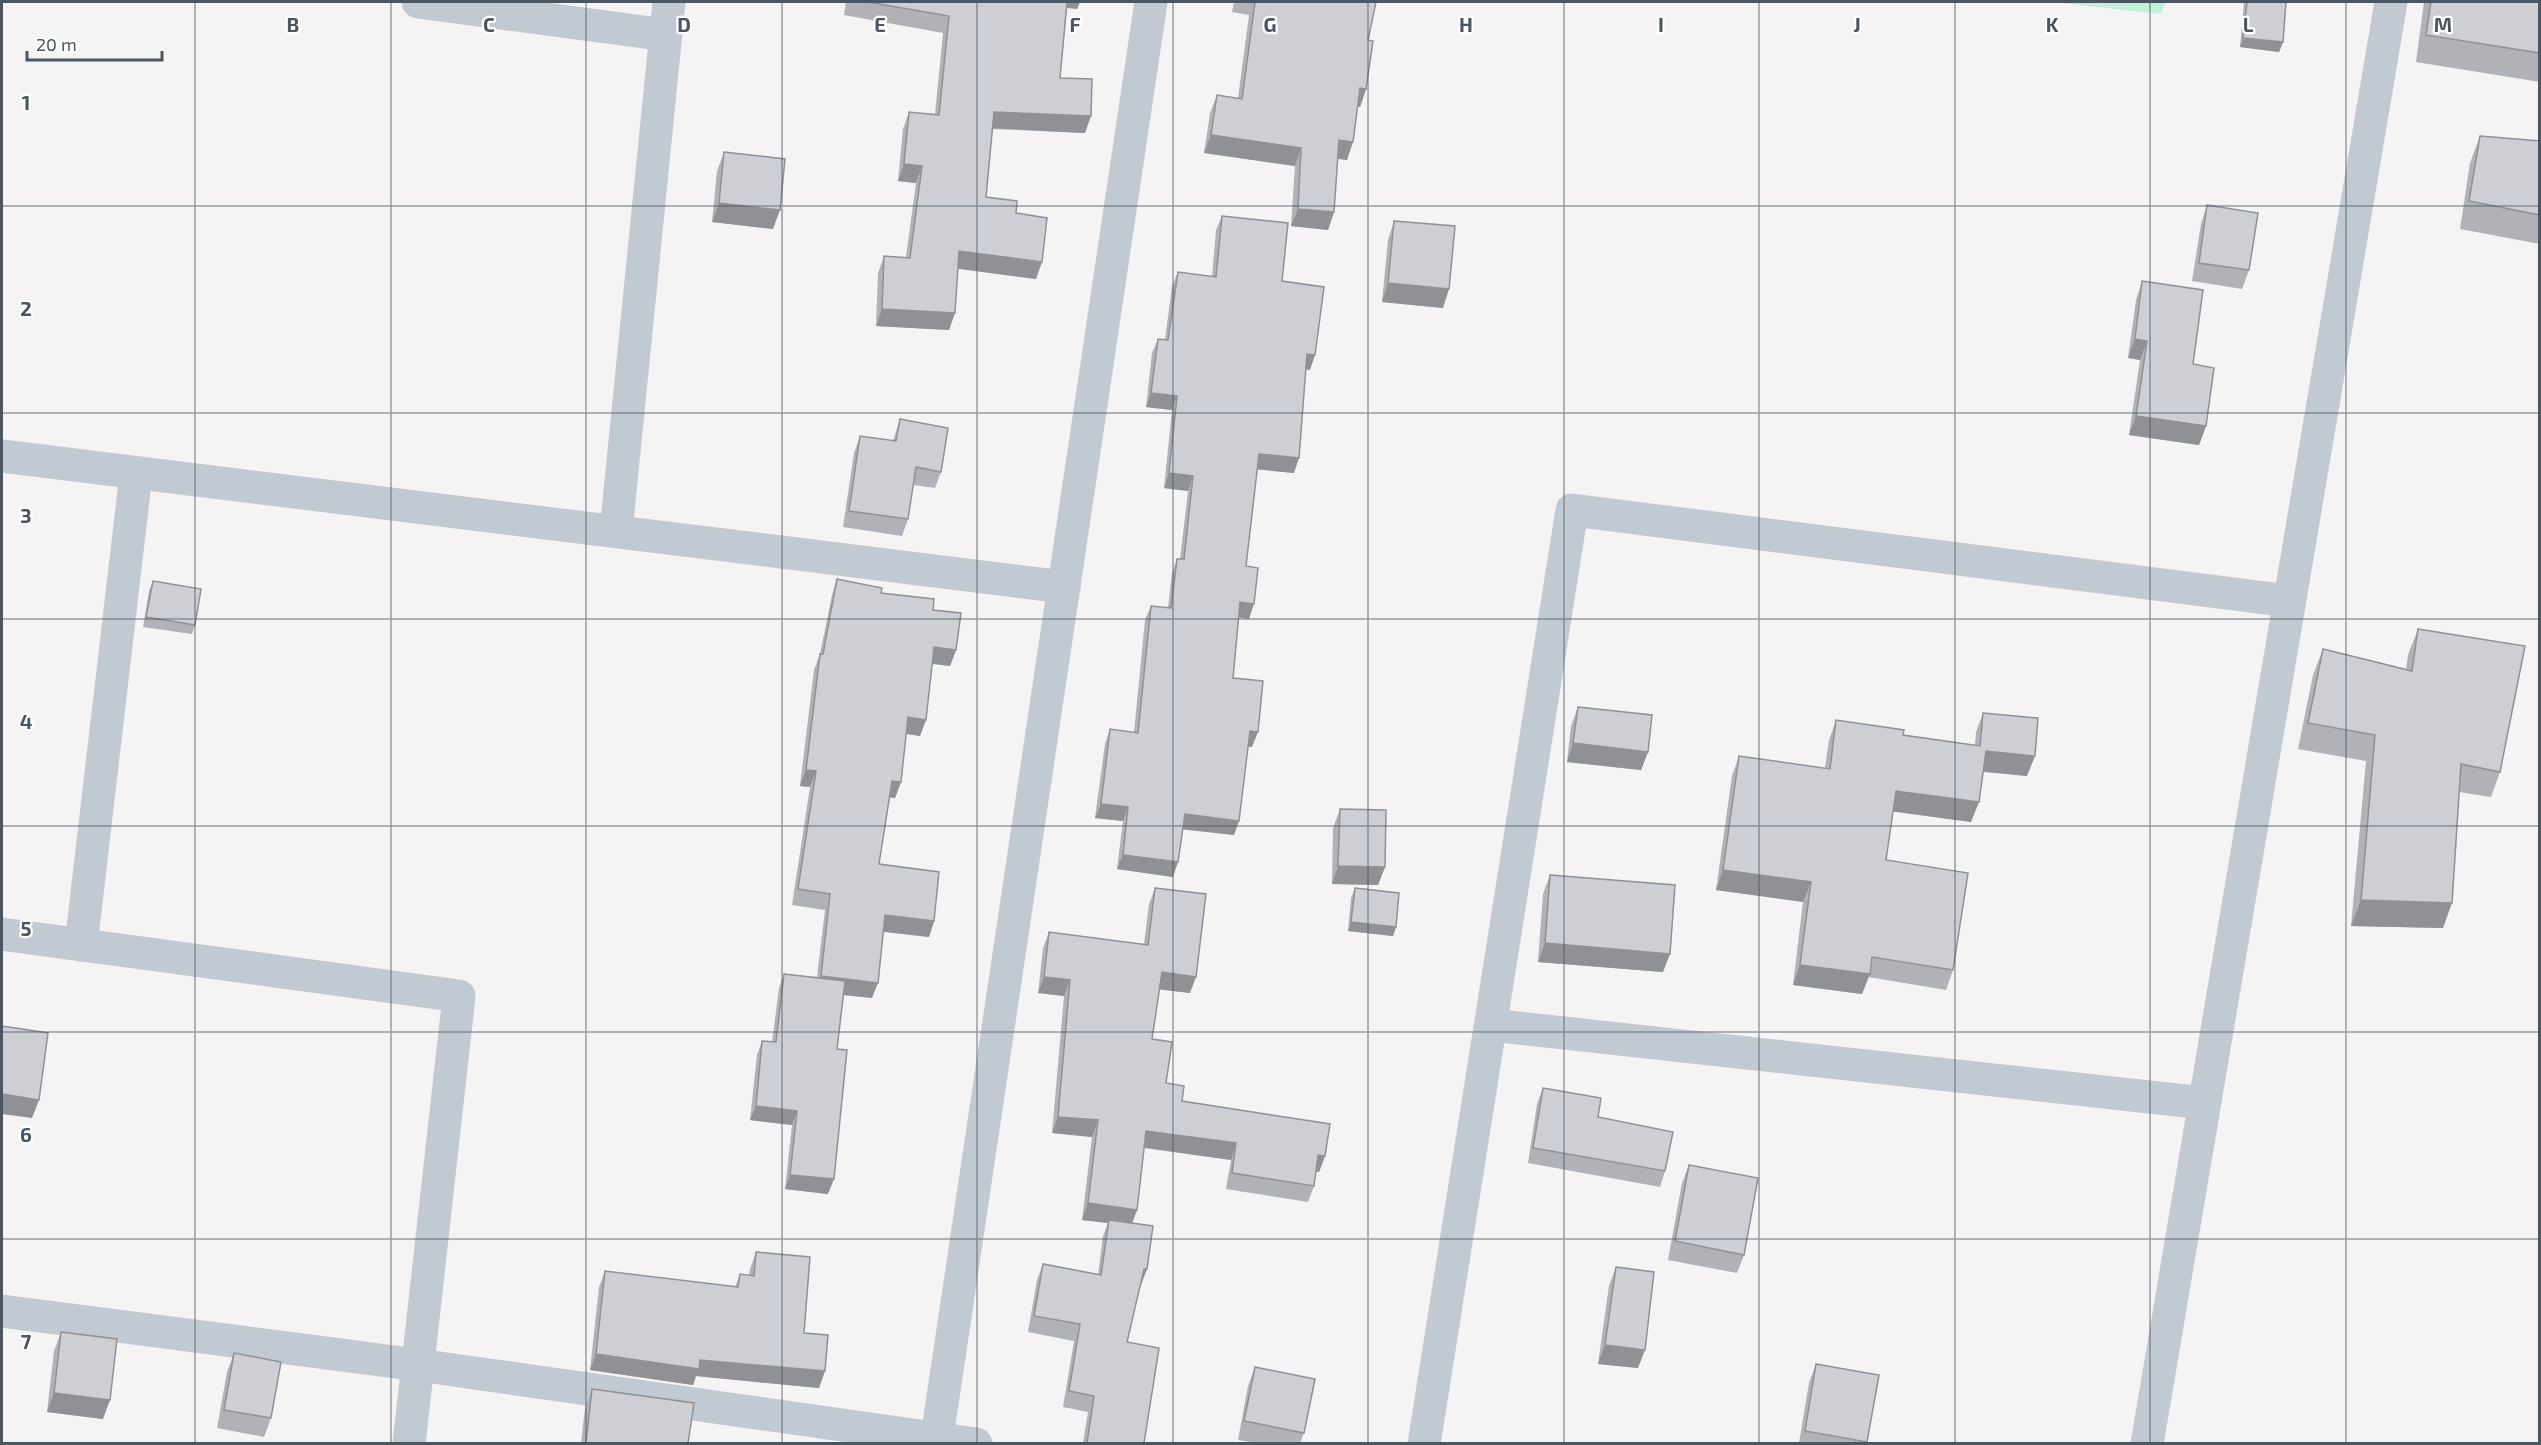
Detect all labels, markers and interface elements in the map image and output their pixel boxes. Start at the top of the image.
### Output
text: B [287,12,299,36]
text: C [483,12,495,36]
text: D [677,12,691,36]
text: E [874,12,886,36]
text: F [1069,12,1081,36]
text: G [1264,12,1276,36]
text: H [1459,12,1473,36]
text: I [1658,12,1664,36]
text: J [1853,12,1861,36]
text: K [2046,12,2059,36]
text: L [2243,12,2254,36]
text: M [2434,12,2452,36]
scale bar [27,24,162,62]
text: 20 m [36,33,77,55]
text: 1 [22,90,30,114]
text: 2 [20,296,32,320]
text: 3 [20,503,32,527]
text: 4 [20,709,33,733]
text: 5 [20,916,32,940]
text: 6 [20,1122,32,1146]
text: 7 [21,1329,32,1353]

